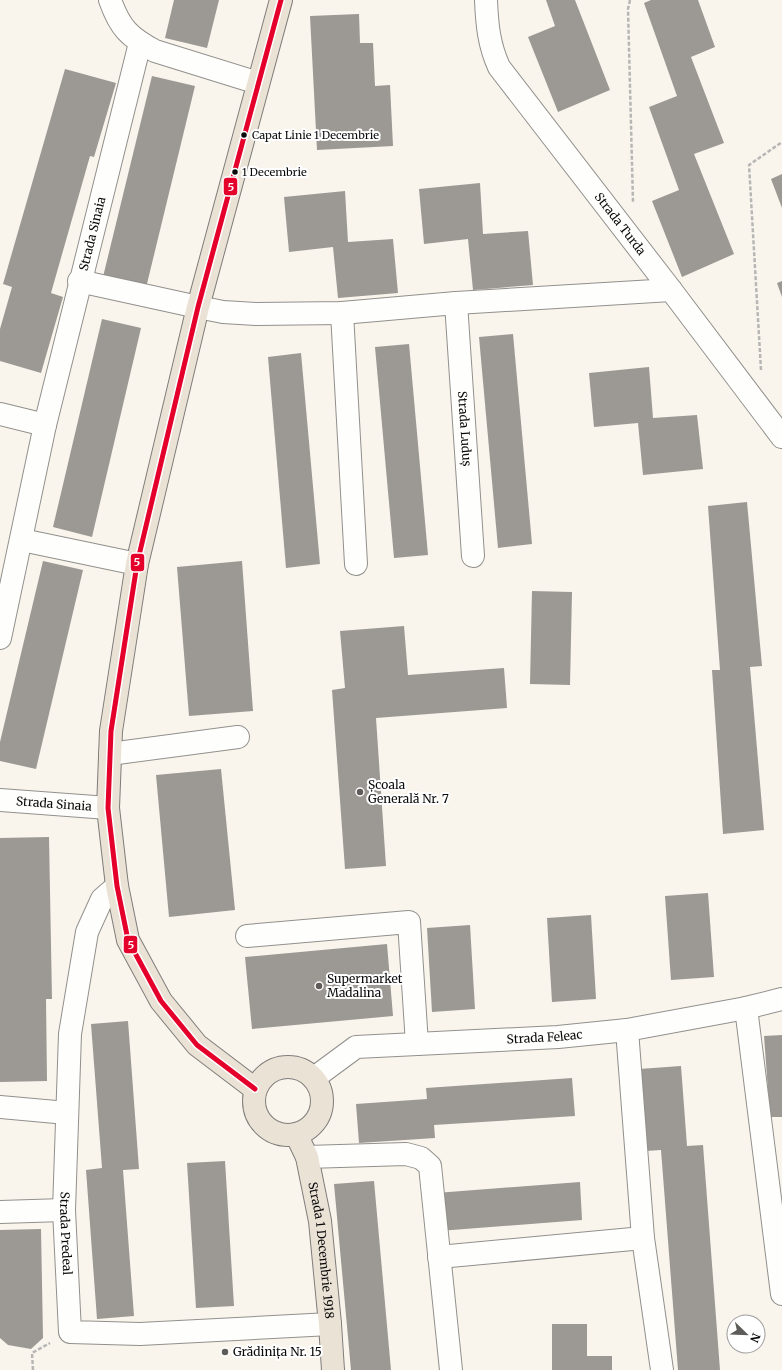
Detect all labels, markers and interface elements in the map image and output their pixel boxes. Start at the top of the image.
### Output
place label: Capat Linie 1 Decembrie [252,128,379,142]
marker: Capat Linie 1 Decembrie [239,130,249,140]
place label: 1 Decembrie [242,165,307,179]
marker: 1 Decembrie [230,167,240,177]
line badge: 5 [223,177,238,196]
text: 5 [228,180,234,194]
street label: Strada Turda [592,189,650,258]
street label: Strada Sinaia [76,195,109,272]
street label: Strada Luduș [455,390,475,467]
line badge: 5 [130,553,145,572]
text: 5 [134,555,140,569]
place label: Școala Generală Nr. 7 [368,777,449,806]
marker: Școala Generală Nr. 7 [355,787,365,797]
street label: Strada Sinaia [16,793,93,814]
line badge: 5 [123,935,138,954]
text: 5 [128,938,134,952]
place label: Supermarket Madalina [327,971,403,1000]
marker: Supermarket Madalina [314,981,324,991]
street label: Strada Feleac [506,1027,583,1047]
street label: Strada 1 Decembrie 1918 [305,1181,337,1319]
street label: Strada Predeal [57,1192,75,1276]
north arrow [726,1314,766,1354]
text: N [747,1331,763,1345]
place label: Grădinița Nr. 15 [233,1344,322,1360]
marker: Grădinița Nr. 15 [220,1347,230,1357]

